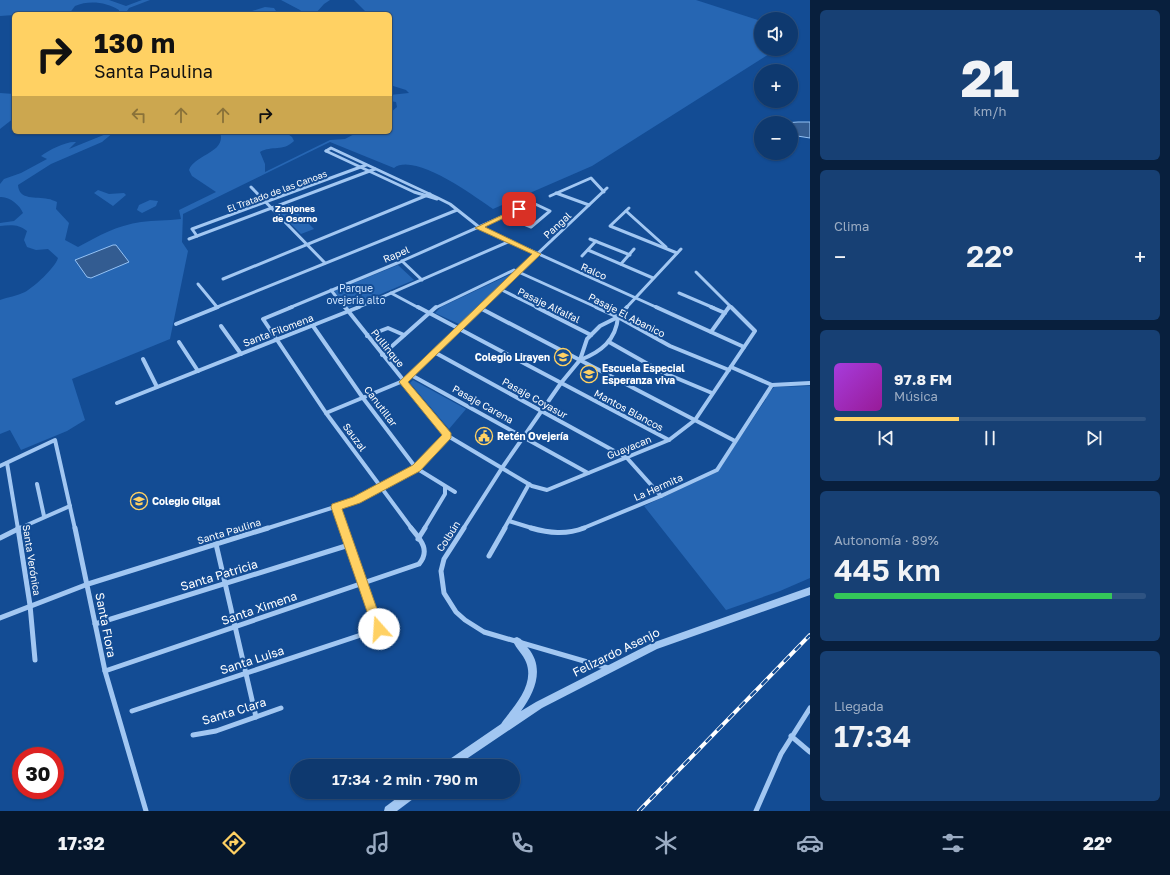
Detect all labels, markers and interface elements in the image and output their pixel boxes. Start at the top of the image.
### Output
map controls [754,12,798,160]
button: sound [754,12,798,56]
text: 130 m [94,26,175,59]
icon: right [28,28,80,80]
text: 21 [961,46,1019,108]
text: Santa Paulina [94,60,213,82]
button: + [754,64,798,108]
text: km/h [973,103,1007,119]
icon: left [128,104,150,126]
icon: ahead [170,104,192,126]
icon: ahead [212,104,234,126]
icon: right [254,104,276,126]
button: − [754,116,798,160]
street label: El Tratado de las Canoas [225,168,329,214]
pin [502,192,536,226]
icon: arrive [508,198,530,220]
district label: Zanjones de Osorno [273,203,318,224]
street label: Pangal [541,209,573,241]
text: Clima [834,218,869,234]
text: 22° [966,238,1014,274]
street label: Rapel [381,243,411,265]
text: − [834,243,846,270]
text: + [1134,243,1146,270]
street label: Ralco [579,260,609,282]
park label: Parque ovejeria alto [327,282,385,306]
street label: Pasaje Alfalfal [516,285,582,325]
street label: Pasaje El Abanico [587,290,667,340]
street label: Santa Filomena [241,311,315,349]
street label: Pullinque [369,326,407,370]
school or university icon: Colegio Lirayen [553,347,573,367]
place label: Colegio Lirayen [475,351,550,363]
place label: Escuela Especial Esperanza viva [602,362,685,386]
school or university icon: Escuela Especial Esperanza viva [579,364,599,384]
text: 97.8 FM [894,370,952,388]
street label: Pasaje Coyasur [500,375,570,421]
street label: Pasaje Carena [450,382,516,426]
street label: Canutillar [362,384,400,429]
street label: Mantos Blancos [592,387,666,433]
text: Música [894,388,938,404]
street label: Sauzal [341,421,369,453]
public building icon: Retén Ovejería [474,426,494,446]
icon: previous [875,427,897,449]
icon: pause [979,427,1001,449]
icon: next [1083,427,1105,449]
place label: Retén Ovejería [497,430,569,442]
street label: Guayacan [605,433,653,461]
street label: La Hermita [632,471,684,503]
school or university icon: Colegio Gilgal [129,491,149,511]
place label: Colegio Gilgal [152,495,221,507]
street label: Santa Paulina [196,516,262,546]
street label: Colbún [434,518,462,554]
street label: Santa Verónica [20,524,44,596]
text: Autonomía · 89% [834,532,939,548]
text: 445 km [834,552,941,588]
street label: Santa Patricia [179,556,259,594]
street label: Santa Ximena [219,588,299,628]
street label: Santa Flora [92,591,120,659]
position arrow [358,608,400,650]
street label: Felizardo Asenjo [570,624,662,680]
street label: Santa Luisa [218,643,286,677]
street label: Santa Clara [200,694,268,728]
text: Llegada [834,698,884,714]
text: 17:34 [834,718,912,754]
speed limit sign: 30 [12,747,64,799]
text: 17:34 · 2 min · 790 m [332,770,478,788]
icon: directions [220,829,248,857]
icon: music [364,829,392,857]
icon: phone [508,829,536,857]
icon: climate [652,829,680,857]
icon: car [796,829,824,857]
icon: filters [939,829,967,857]
text: 17:32 [58,832,105,854]
text: 22° [1083,832,1112,854]

